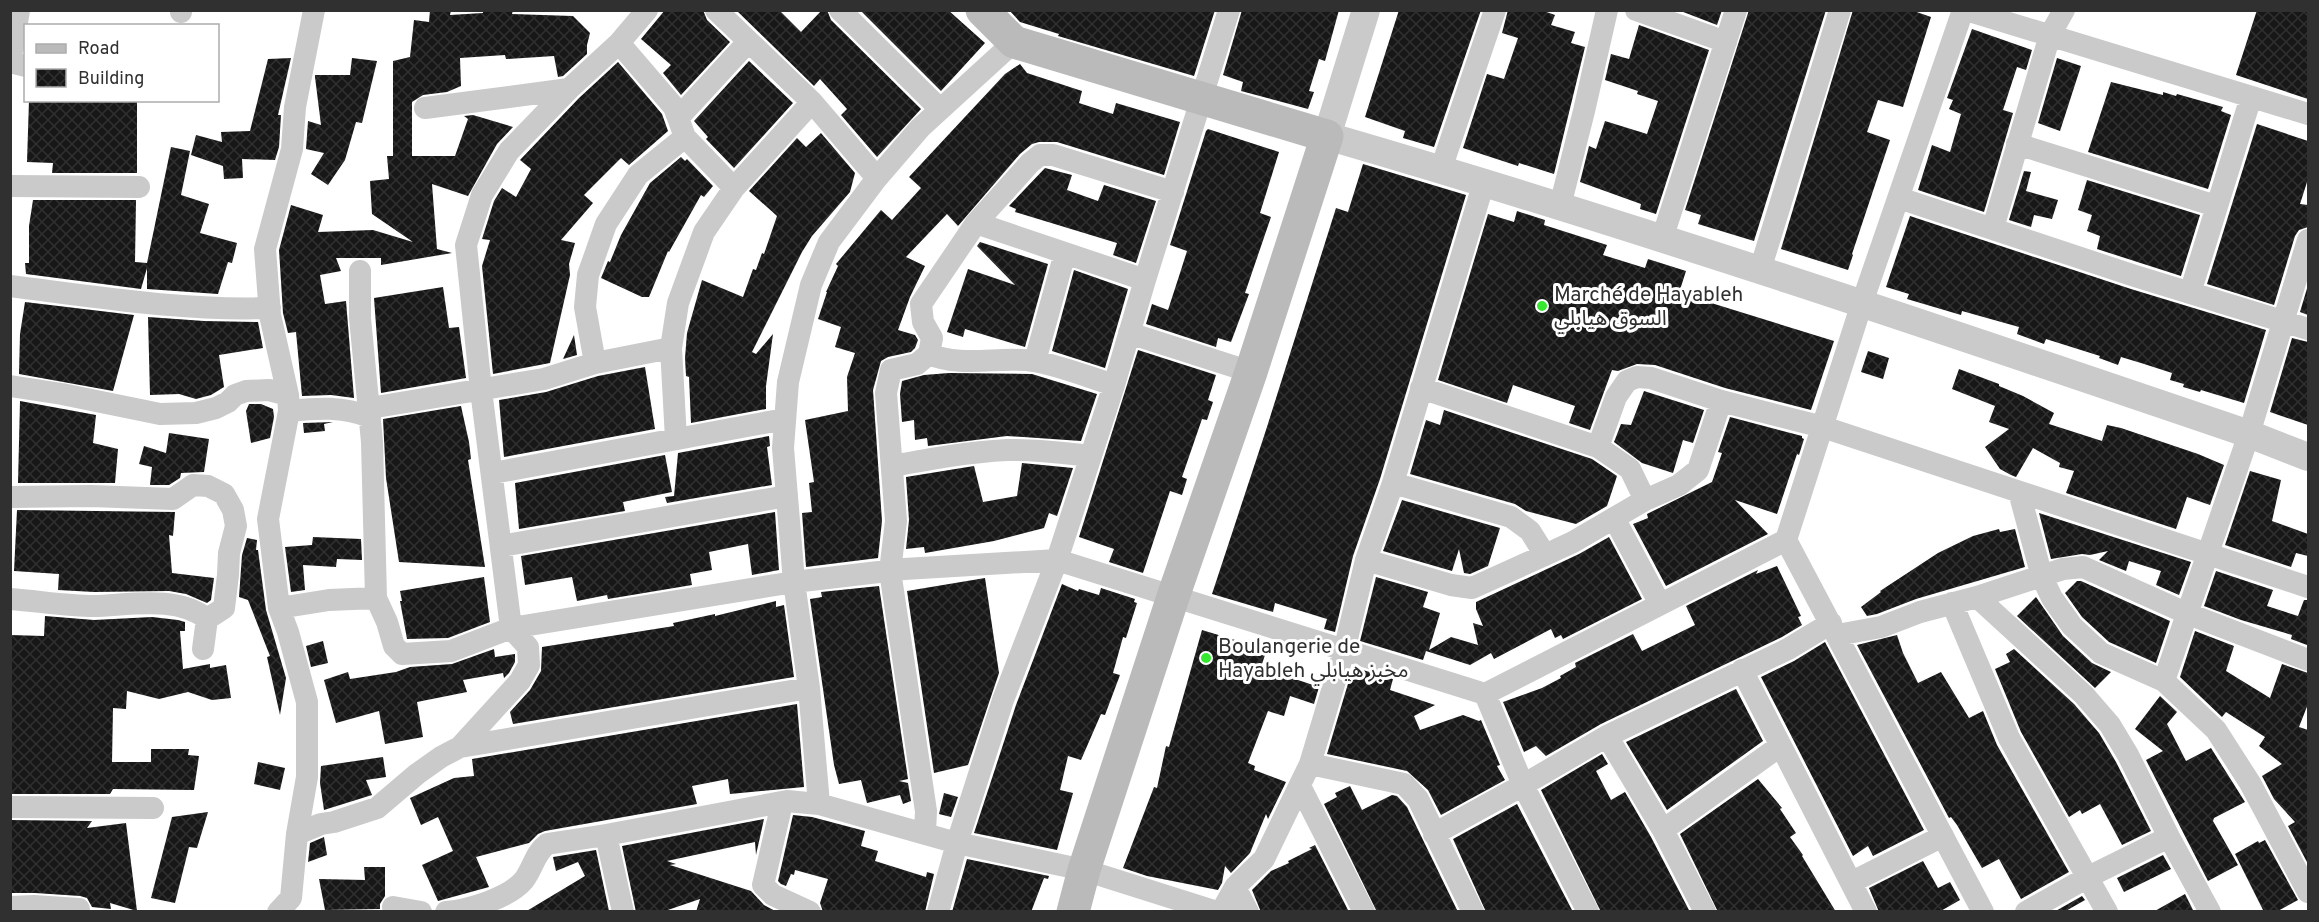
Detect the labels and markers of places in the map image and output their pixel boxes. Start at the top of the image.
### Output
place label: Marché de Hayableh السوق هيابلي [1554,282,1743,334]
marker: Marché de Hayableh السوق هيابلي [1535,299,1549,313]
place label: Boulangerie de Hayableh مخبز هيابلي [1218,634,1408,686]
marker: Boulangerie de Hayableh مخبز هيابلي [1199,651,1213,665]

